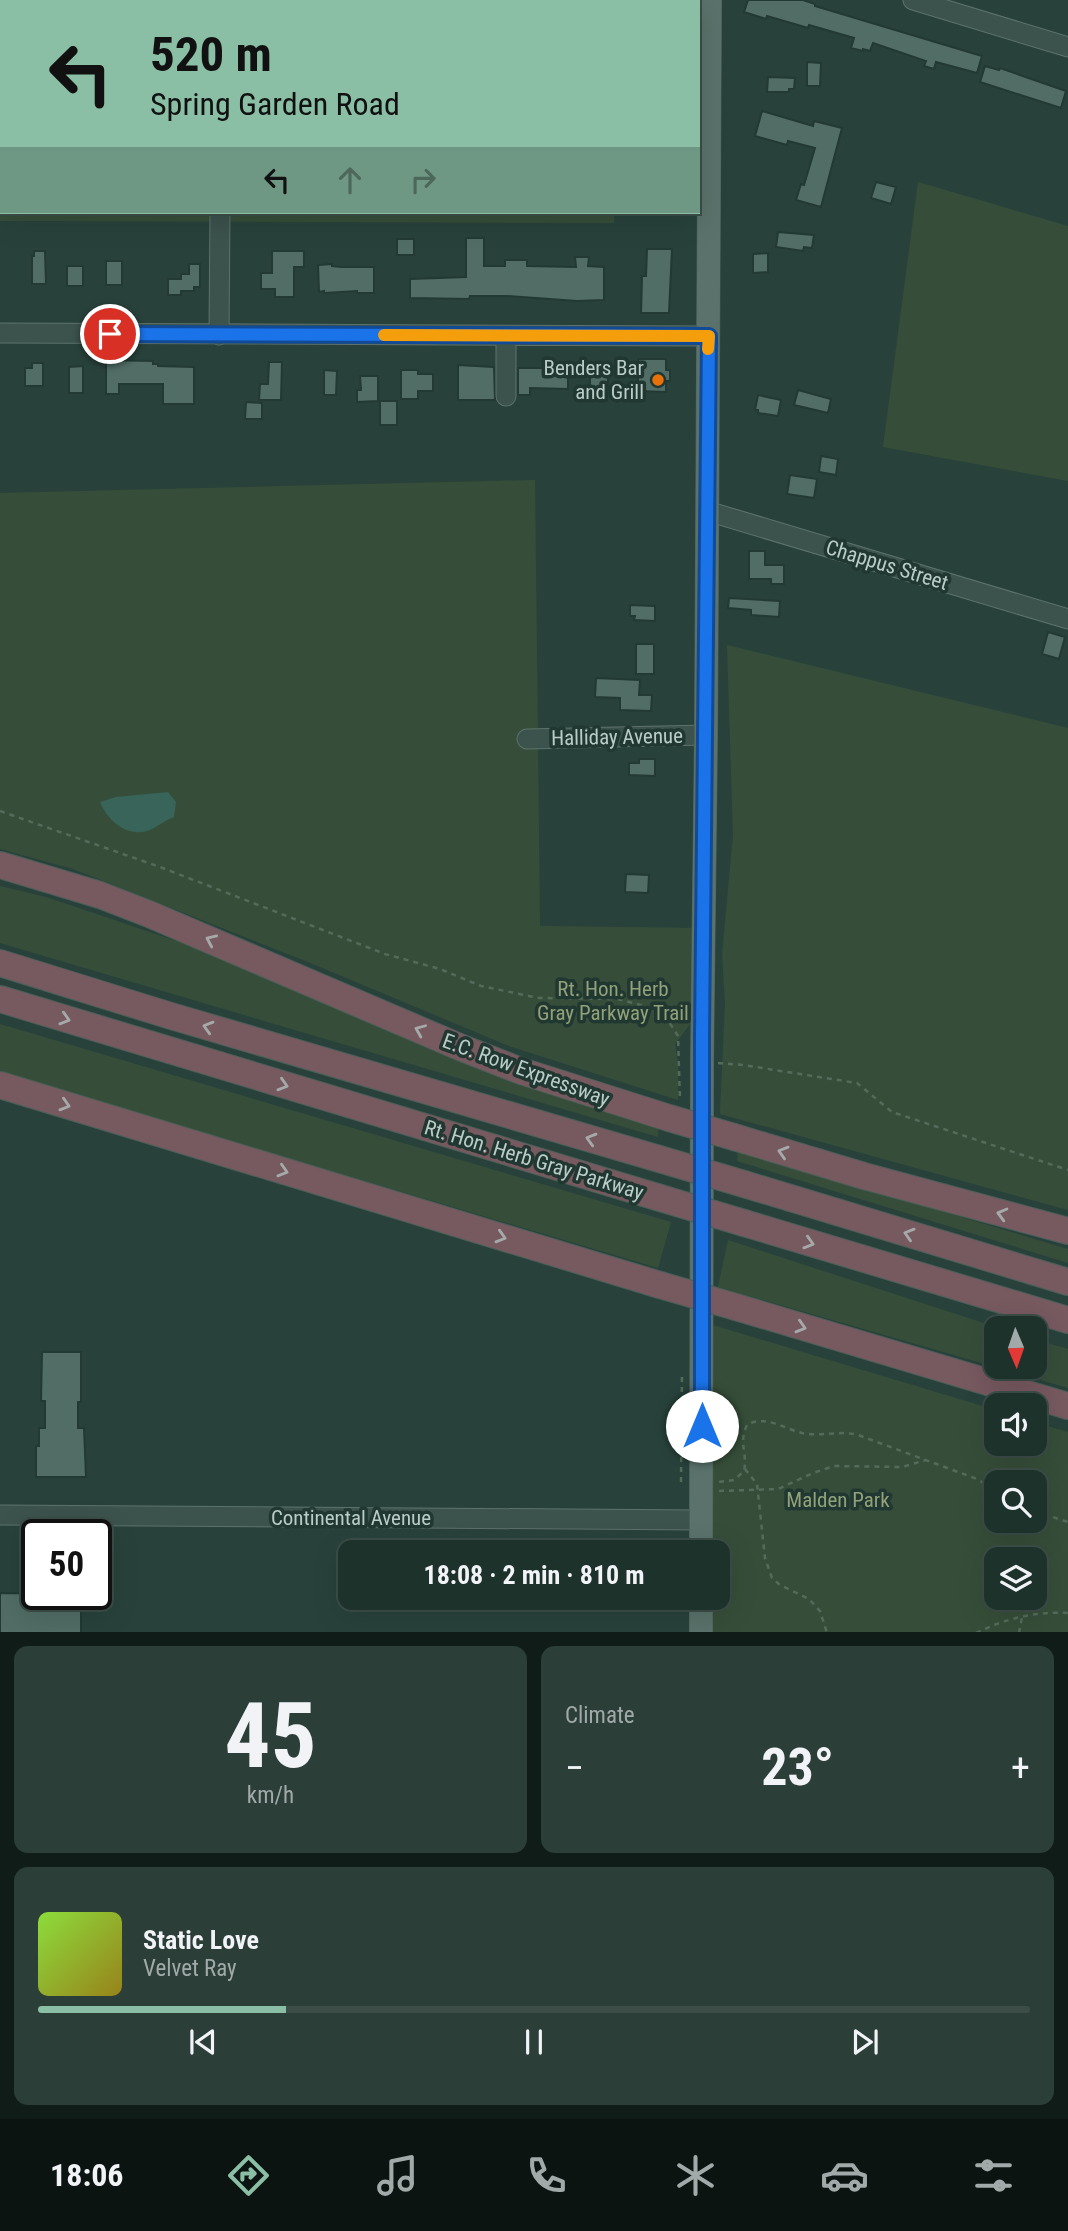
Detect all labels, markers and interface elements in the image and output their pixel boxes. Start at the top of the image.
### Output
text: 520 m [150,26,272,83]
icon: left [35,28,126,119]
text: Spring Garden Road [150,85,400,123]
icon: left [258,161,296,199]
icon: ahead [331,161,369,199]
icon: right [404,161,442,199]
pin [80,304,140,364]
icon: arrive [91,315,129,353]
place label: Benders Bar and Grill [544,356,644,404]
marker: Benders Bar and Grill [650,372,666,388]
street label: Chappus Street [823,535,951,595]
street label: Halliday Avenue [551,724,683,750]
one-way arrow [206,934,218,948]
park label: Rt. Hon. Herb Gray Parkway Trail [537,977,689,1025]
one-way arrow [59,1011,71,1026]
one-way arrow [202,1020,214,1035]
one-way arrow [414,1024,427,1038]
street label: E.C. Row Expressway [439,1029,613,1111]
one-way arrow [277,1076,289,1091]
one-way arrow [59,1096,71,1111]
street label: Rt. Hon. Herb Gray Parkway [422,1115,647,1205]
one-way arrow [585,1132,597,1147]
one-way arrow [777,1145,789,1160]
one-way arrow [277,1162,289,1177]
one-way arrow [996,1208,1008,1222]
one-way arrow [494,1228,506,1243]
one-way arrow [903,1228,915,1243]
one-way arrow [803,1234,815,1249]
north arrow [984,1316,1046,1379]
map controls [984,1316,1047,1610]
one-way arrow [795,1318,807,1333]
position arrow [665,1389,739,1463]
button: sound [984,1393,1047,1456]
button: search [984,1470,1047,1533]
park label: Malden Park [786,1488,890,1512]
street label: Continental Avenue [271,1506,431,1530]
speed limit sign: 50 [21,1519,112,1610]
button: layers [984,1547,1047,1610]
text: 18:08 · 2 min · 810 m [424,1560,644,1590]
text: 45 [225,1683,316,1789]
text: Climate [565,1702,635,1729]
text: 23° [761,1737,834,1798]
text: − [565,1746,584,1790]
text: + [1011,1746,1030,1790]
text: km/h [247,1782,294,1809]
text: Static Love [143,1925,259,1955]
text: Velvet Ray [143,1955,237,1982]
icon: previous [184,2023,222,2061]
icon: pause [515,2023,553,2061]
icon: next [846,2023,884,2061]
icon: directions [224,2151,273,2200]
icon: music [373,2151,422,2200]
icon: phone [522,2151,571,2200]
icon: climate [671,2151,720,2200]
icon: car [820,2151,869,2200]
icon: filters [969,2151,1018,2200]
text: 18:06 [50,2156,123,2194]

